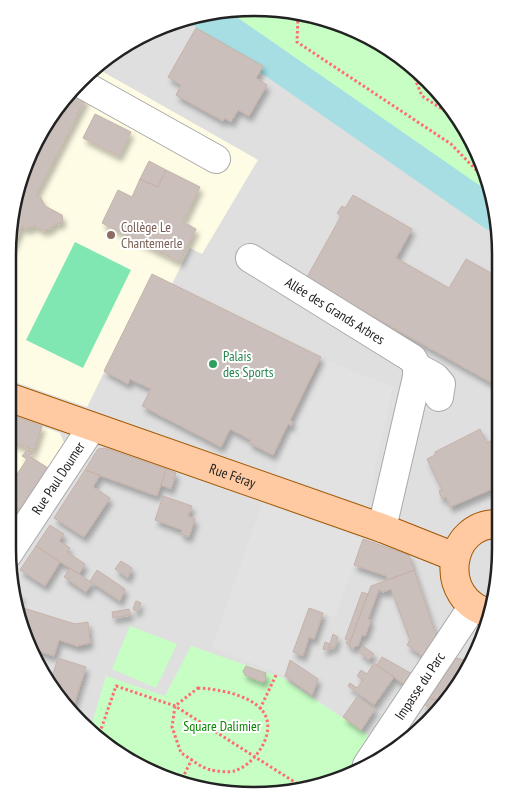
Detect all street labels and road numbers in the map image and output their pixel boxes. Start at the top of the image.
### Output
street label: Allée des Grands Arbres [282,273,388,348]
street label: Rue Paul Doumer [28,438,89,518]
street label: Rue Féray [207,459,259,492]
street label: Impasse du Parc [391,649,449,723]

